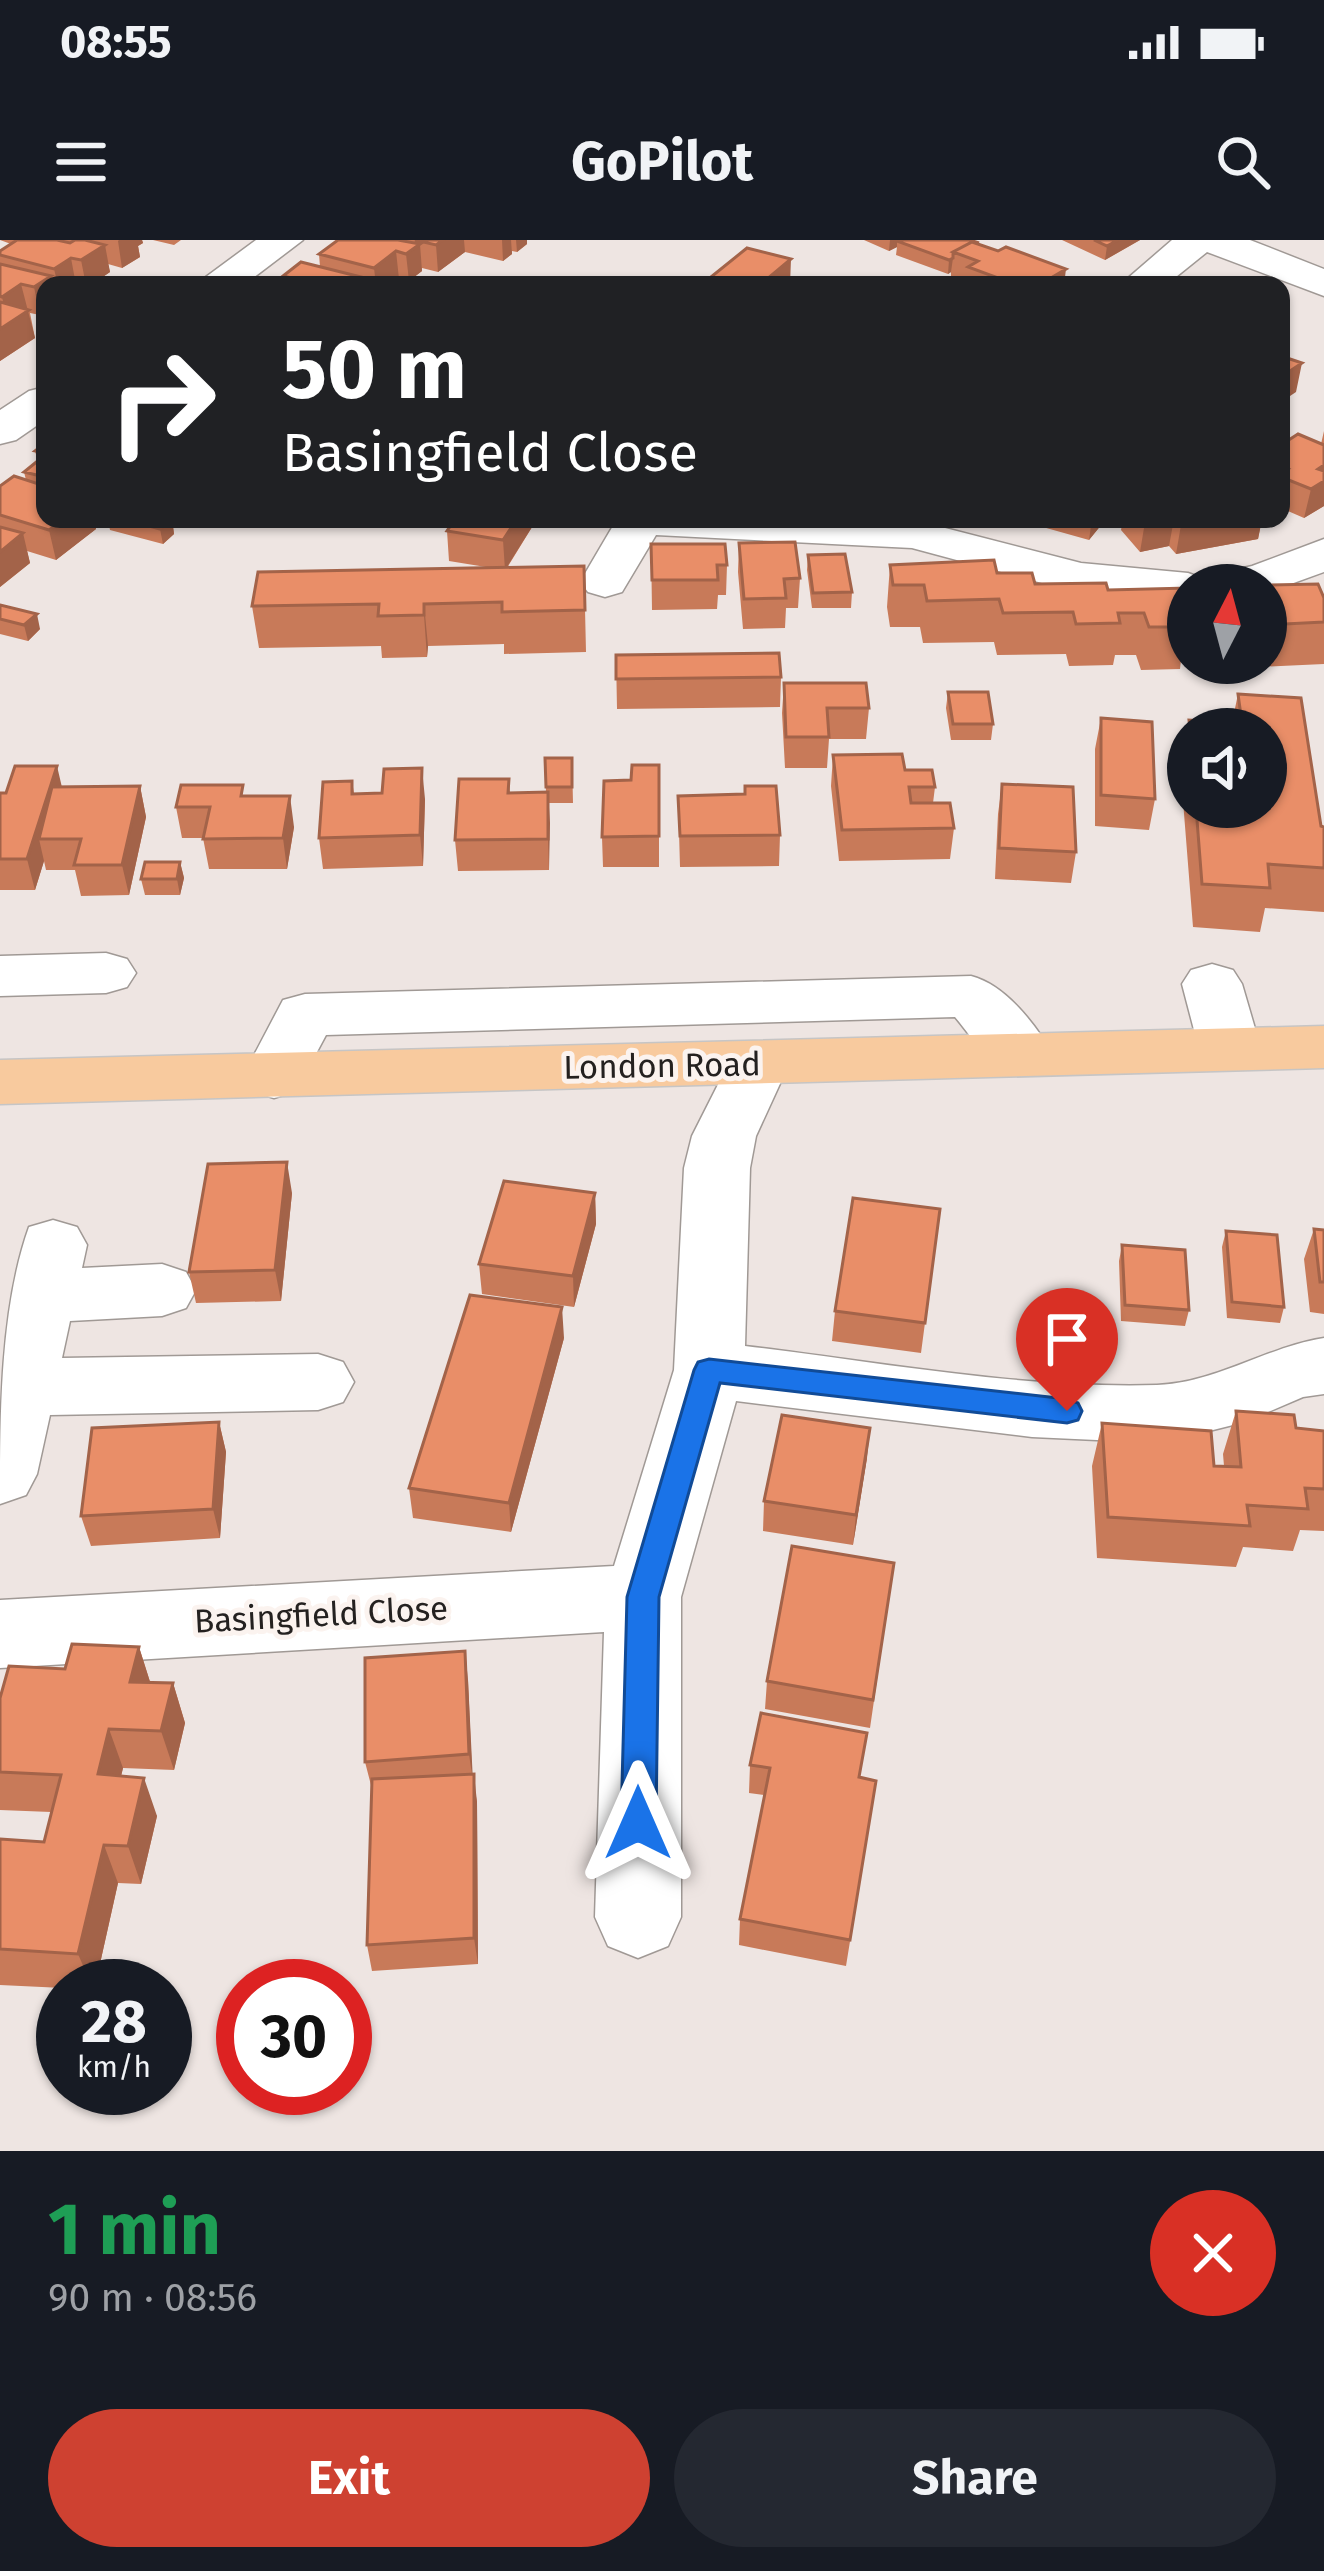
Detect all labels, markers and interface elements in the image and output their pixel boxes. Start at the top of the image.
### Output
text: 08:55 [60,15,172,69]
icon: menu [48,129,114,195]
icon: search [1210,129,1276,195]
text: GoPilot [571,130,753,194]
text: 50 m [282,319,467,420]
icon: right [84,324,240,480]
text: Basingfield Close [282,421,698,485]
north arrow [1167,564,1287,684]
map controls [1167,564,1287,828]
button: sound [1167,708,1287,828]
street label: London Road [563,1044,761,1088]
pin [1016,1288,1118,1411]
icon: arrive [1034,1306,1100,1372]
street label: Basingfield Close [193,1588,449,1642]
position arrow [575,1760,701,1886]
speed limit sign: 30 [216,1959,372,2115]
text: 28 [81,1986,147,2058]
text: km/h [77,2049,151,2085]
text: 1 min [48,2187,221,2273]
button: close [1150,2190,1276,2316]
text: 90 m · 08:56 [48,2275,257,2321]
button: Exit [48,2409,650,2547]
button: Share [674,2409,1276,2547]

